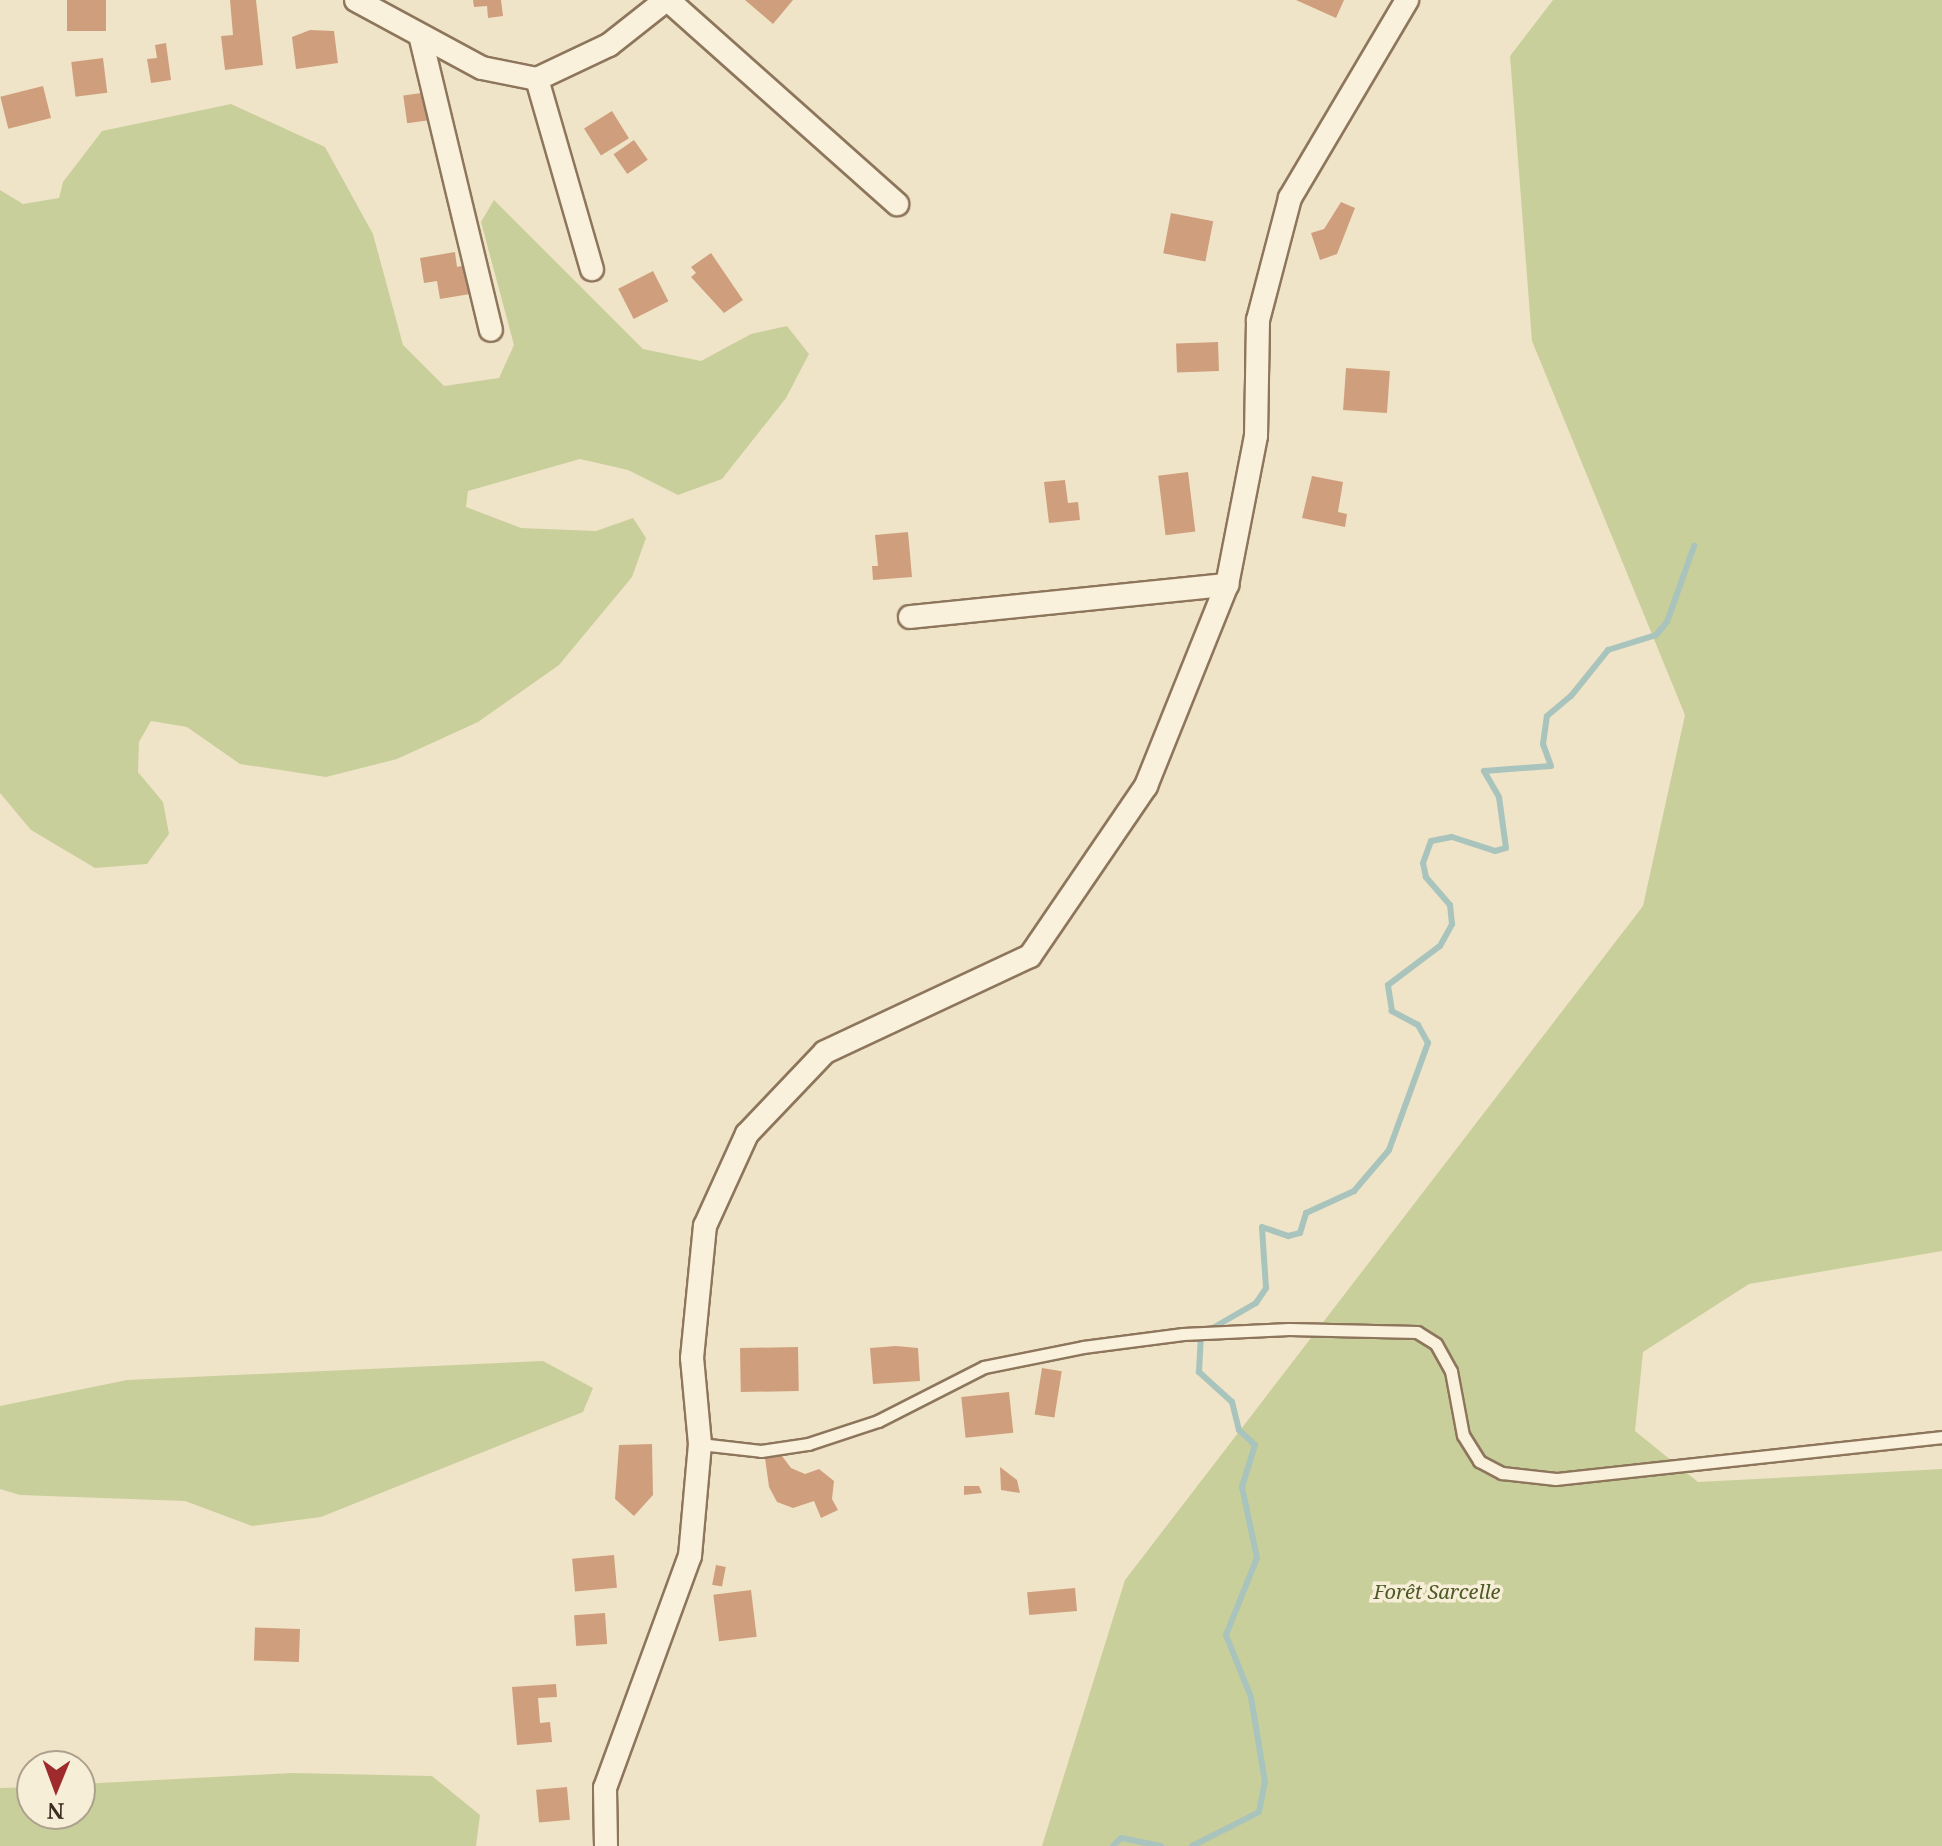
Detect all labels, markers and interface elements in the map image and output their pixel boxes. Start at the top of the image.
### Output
park label: Forêt Sarcelle [1374,1579,1500,1603]
north arrow [16,1750,96,1830]
text: N [47,1797,65,1827]

